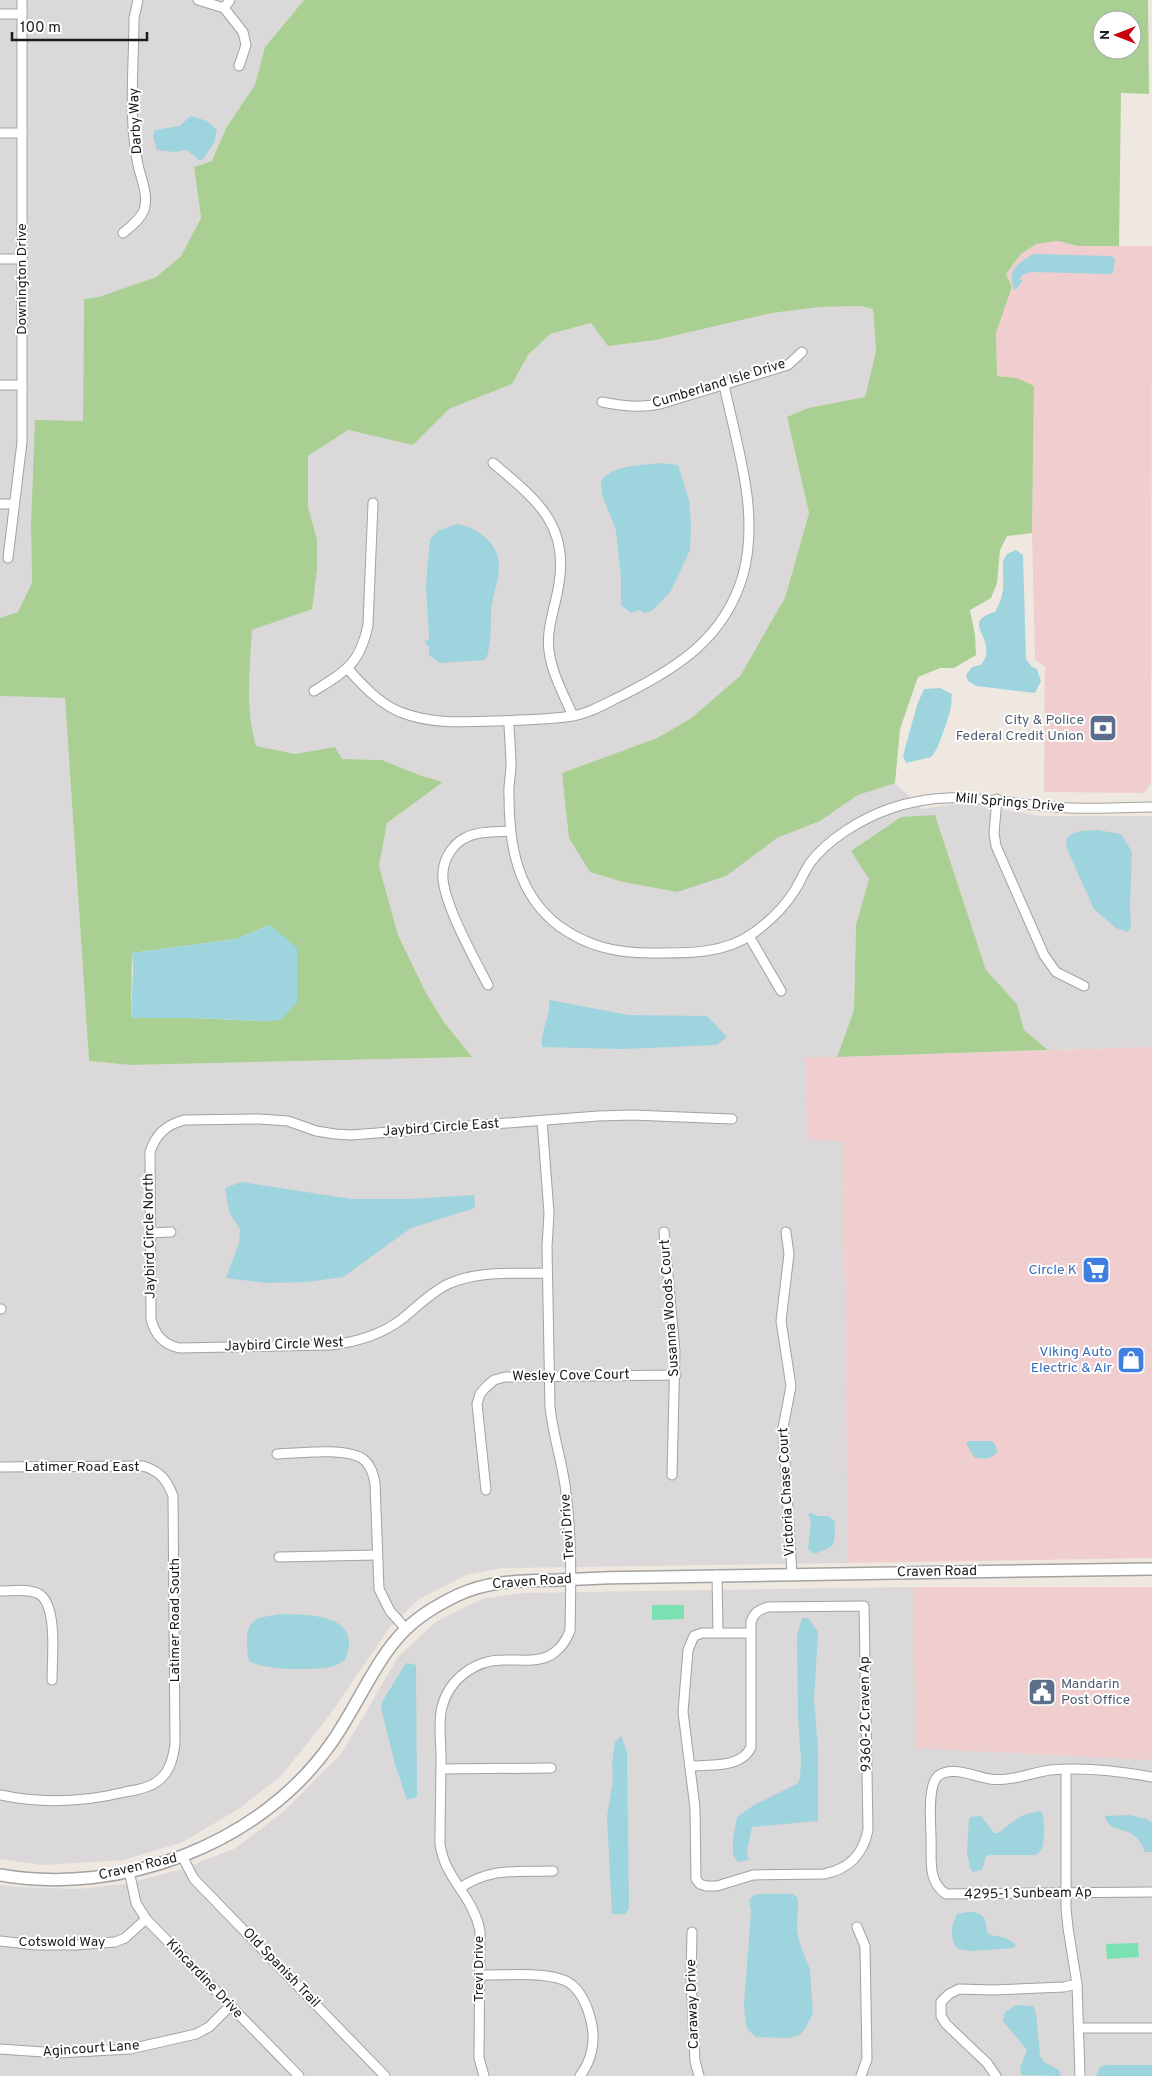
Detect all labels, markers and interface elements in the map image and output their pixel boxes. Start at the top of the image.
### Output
scale bar [12,10,148,42]
north arrow [1092,10,1142,60]
text: 100 m [20,19,61,38]
text: N [1097,30,1114,40]
street label: Darby Way [126,87,146,155]
street label: Downington Drive [14,223,31,335]
street label: Cumberland Isle Drive [650,356,788,412]
place label: City & Police Federal Credit Union [956,712,1084,745]
bank icon: City & Police Federal Credit Union [1088,713,1118,743]
street label: Mill Springs Drive [955,790,1065,816]
street label: Jaybird Circle East [382,1115,500,1141]
street label: Jaybird Circle North [140,1173,160,1299]
street label: Susanna Woods Court [657,1239,683,1377]
supermarket icon: Circle K [1081,1255,1111,1285]
place label: Circle K [1029,1262,1077,1279]
street label: Jaybird Circle West [224,1334,344,1356]
place label: Viking Auto Electric & Air [1031,1344,1113,1377]
shop icon: Viking Auto Electric & Air [1116,1345,1146,1375]
street label: Wesley Cove Court [512,1366,630,1386]
street label: Victoria Chase Court [775,1427,799,1557]
street label: Latimer Road East [24,1459,140,1476]
street label: Trevi Drive [557,1493,579,1561]
street label: Latimer Road South [167,1558,184,1682]
street label: Craven Road [897,1563,977,1581]
street label: Craven Road [492,1571,572,1593]
street label: 9360-2 Craven Ap [856,1656,876,1772]
place label: Mandarin Post Office [1061,1676,1130,1709]
public building icon: Mandarin Post Office [1027,1677,1057,1707]
street label: Craven Road [97,1850,179,1884]
street label: 4295-1 Sunbeam Ap [964,1884,1092,1904]
street label: Old Spanish Trail [239,1925,323,2011]
street label: Cotswold Way [19,1934,105,1951]
street label: Kincardine Drive [162,1936,246,2022]
street label: Trevi Drive [471,1936,488,2002]
street label: Caraway Drive [683,1959,703,2049]
street label: Agincourt Lane [42,2037,140,2061]

